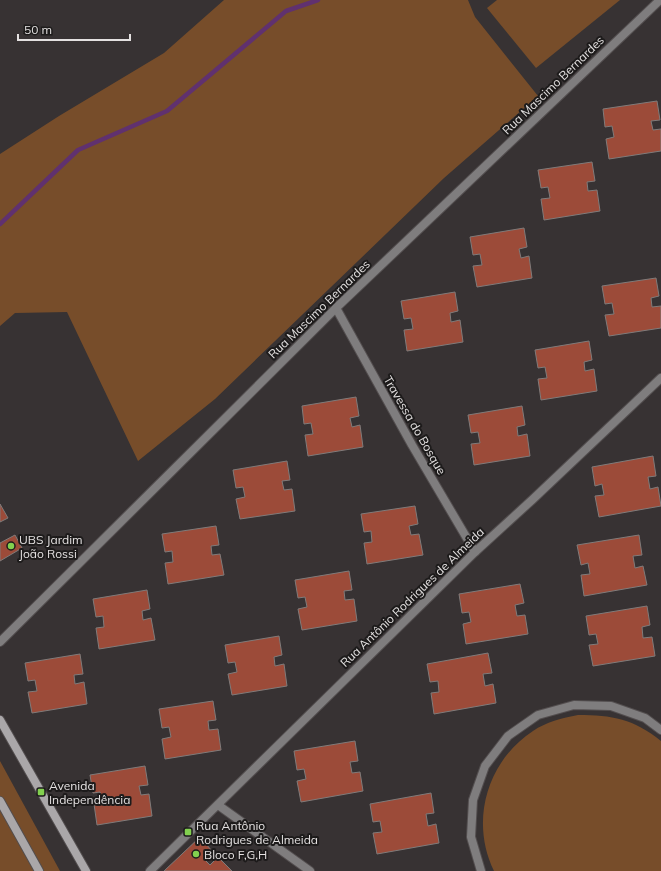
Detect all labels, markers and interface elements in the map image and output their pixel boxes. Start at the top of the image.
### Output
scale bar [18,16,130,42]
text: 50 m [24,22,52,37]
street label: Rua Mascimo Bernardes [499,32,607,137]
street label: Rua Mascimo Bernardes [265,256,373,361]
street label: Travessa do Bosque [381,373,449,477]
street label: Rua Antônio Rodrigues de Almeida [337,524,487,670]
place label: UBS Jardim João Rossi [19,532,83,561]
marker: UBS Jardim João Rossi [6,541,16,551]
place label: Avenida Independência [49,778,130,807]
marker: Avenida Independência [36,787,46,797]
place label: Rua Antônio Rodrigues de Almeida [196,818,318,847]
marker: Rua Antônio Rodrigues de Almeida [183,827,193,837]
place label: Bloco F,G,H [204,847,267,862]
marker: Bloco F,G,H [191,849,201,859]

